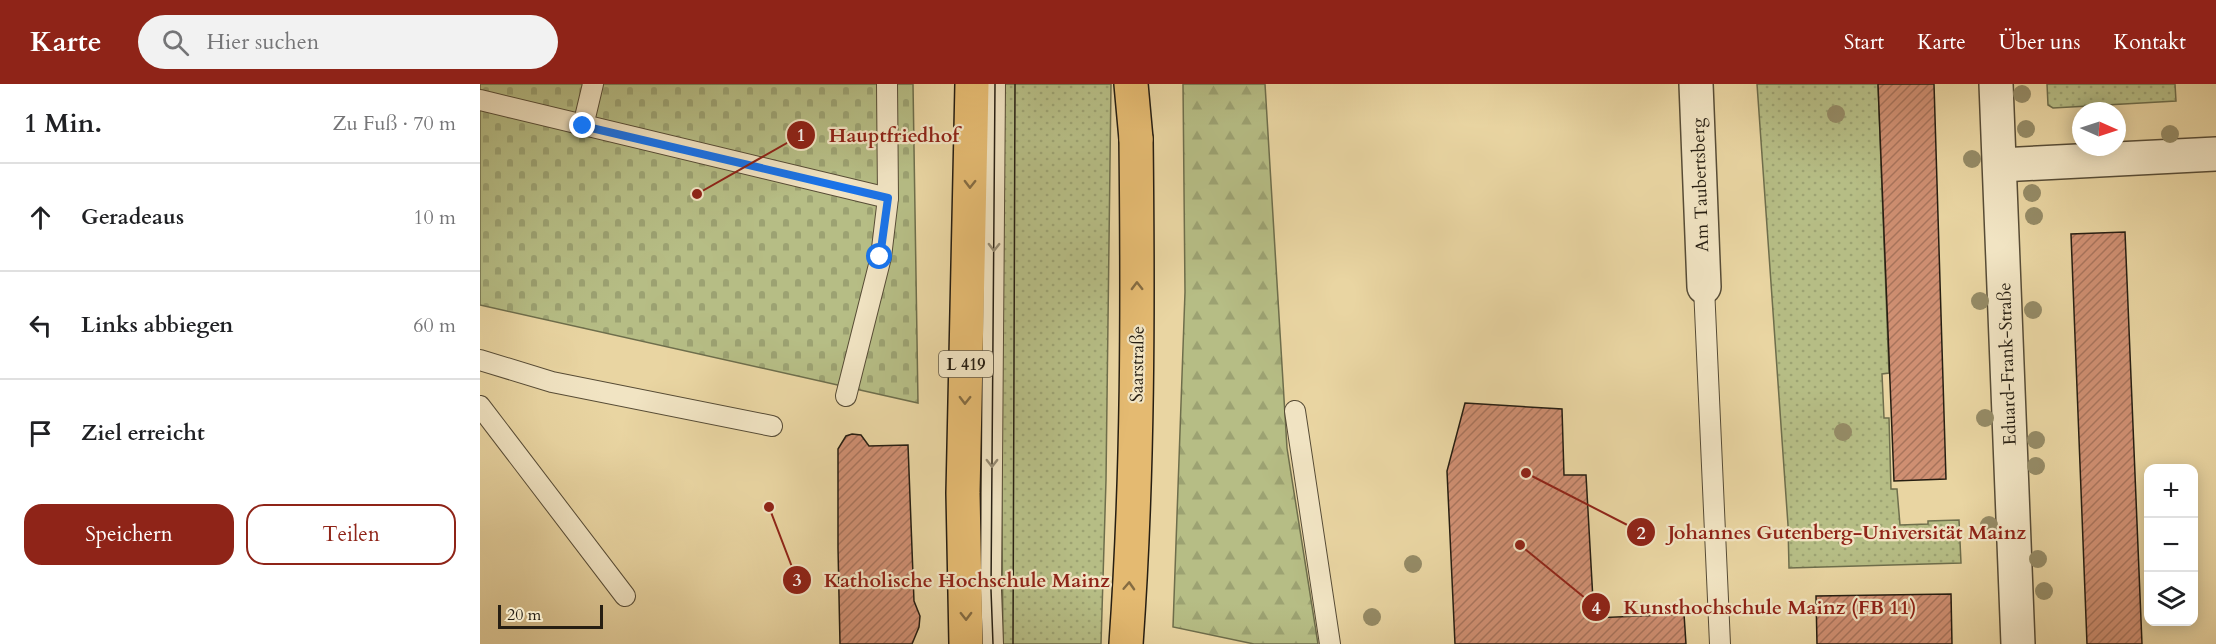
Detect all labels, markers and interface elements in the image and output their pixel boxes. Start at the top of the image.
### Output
search box [138,15,558,69]
text: Karte [30,23,102,61]
icon: search [159,26,192,59]
text: Hier suchen [207,27,319,57]
text: Start [1844,28,1884,57]
text: Karte [1917,28,1966,57]
text: Über uns [1999,28,2081,57]
text: Kontakt [2114,28,2186,57]
north arrow [2072,102,2126,156]
text: 1 Min. [24,106,102,141]
text: Zu Fuß · 70 m [333,110,456,137]
route end [569,112,595,138]
callout: Hauptfriedhof [786,116,971,154]
street label: Am Taubertsberg [1686,117,1715,253]
text: Hauptfriedhof [829,122,962,149]
text: 1 [796,123,806,148]
one-way arrow [964,180,976,189]
icon: ahead [24,201,57,234]
text: Geradeaus [81,202,184,232]
text: 10 m [413,204,456,231]
route start [866,243,892,269]
one-way arrow [988,243,1000,252]
one-way arrow [1131,281,1144,290]
street label: Eduard-Frank-Straße [1992,282,2023,446]
icon: left [24,309,57,342]
text: Links abbiegen [81,310,233,340]
text: 60 m [413,312,456,339]
street label: Saarstraße [1124,326,1151,402]
road number: L 419 [939,351,993,377]
one-way arrow [959,396,971,405]
icon: arrive [24,417,57,450]
text: Ziel erreicht [81,418,205,448]
one-way arrow [986,459,998,468]
map controls [2144,464,2198,626]
button: + [2144,464,2198,518]
button: Speichern [24,504,234,565]
button: Teilen [246,504,456,565]
callout: Johannes Gutenberg-Universität Mainz [1626,513,2039,551]
button: − [2144,518,2198,572]
text: Johannes Gutenberg-Universität Mainz [1665,519,2027,546]
text: 2 [1636,521,1646,546]
callout: Katholische Hochschule Mainz [782,561,1122,599]
text: Katholische Hochschule Mainz [824,567,1110,594]
text: 3 [792,568,802,593]
button: layers [2144,572,2198,626]
one-way arrow [1122,581,1135,590]
callout: Kunsthochschule Mainz (FB 11) [1581,588,1929,626]
text: Kunsthochschule Mainz (FB 11) [1623,594,1917,621]
text: 4 [1591,596,1601,621]
scale bar [498,602,603,630]
text: 20 m [507,604,541,626]
one-way arrow [959,612,972,621]

